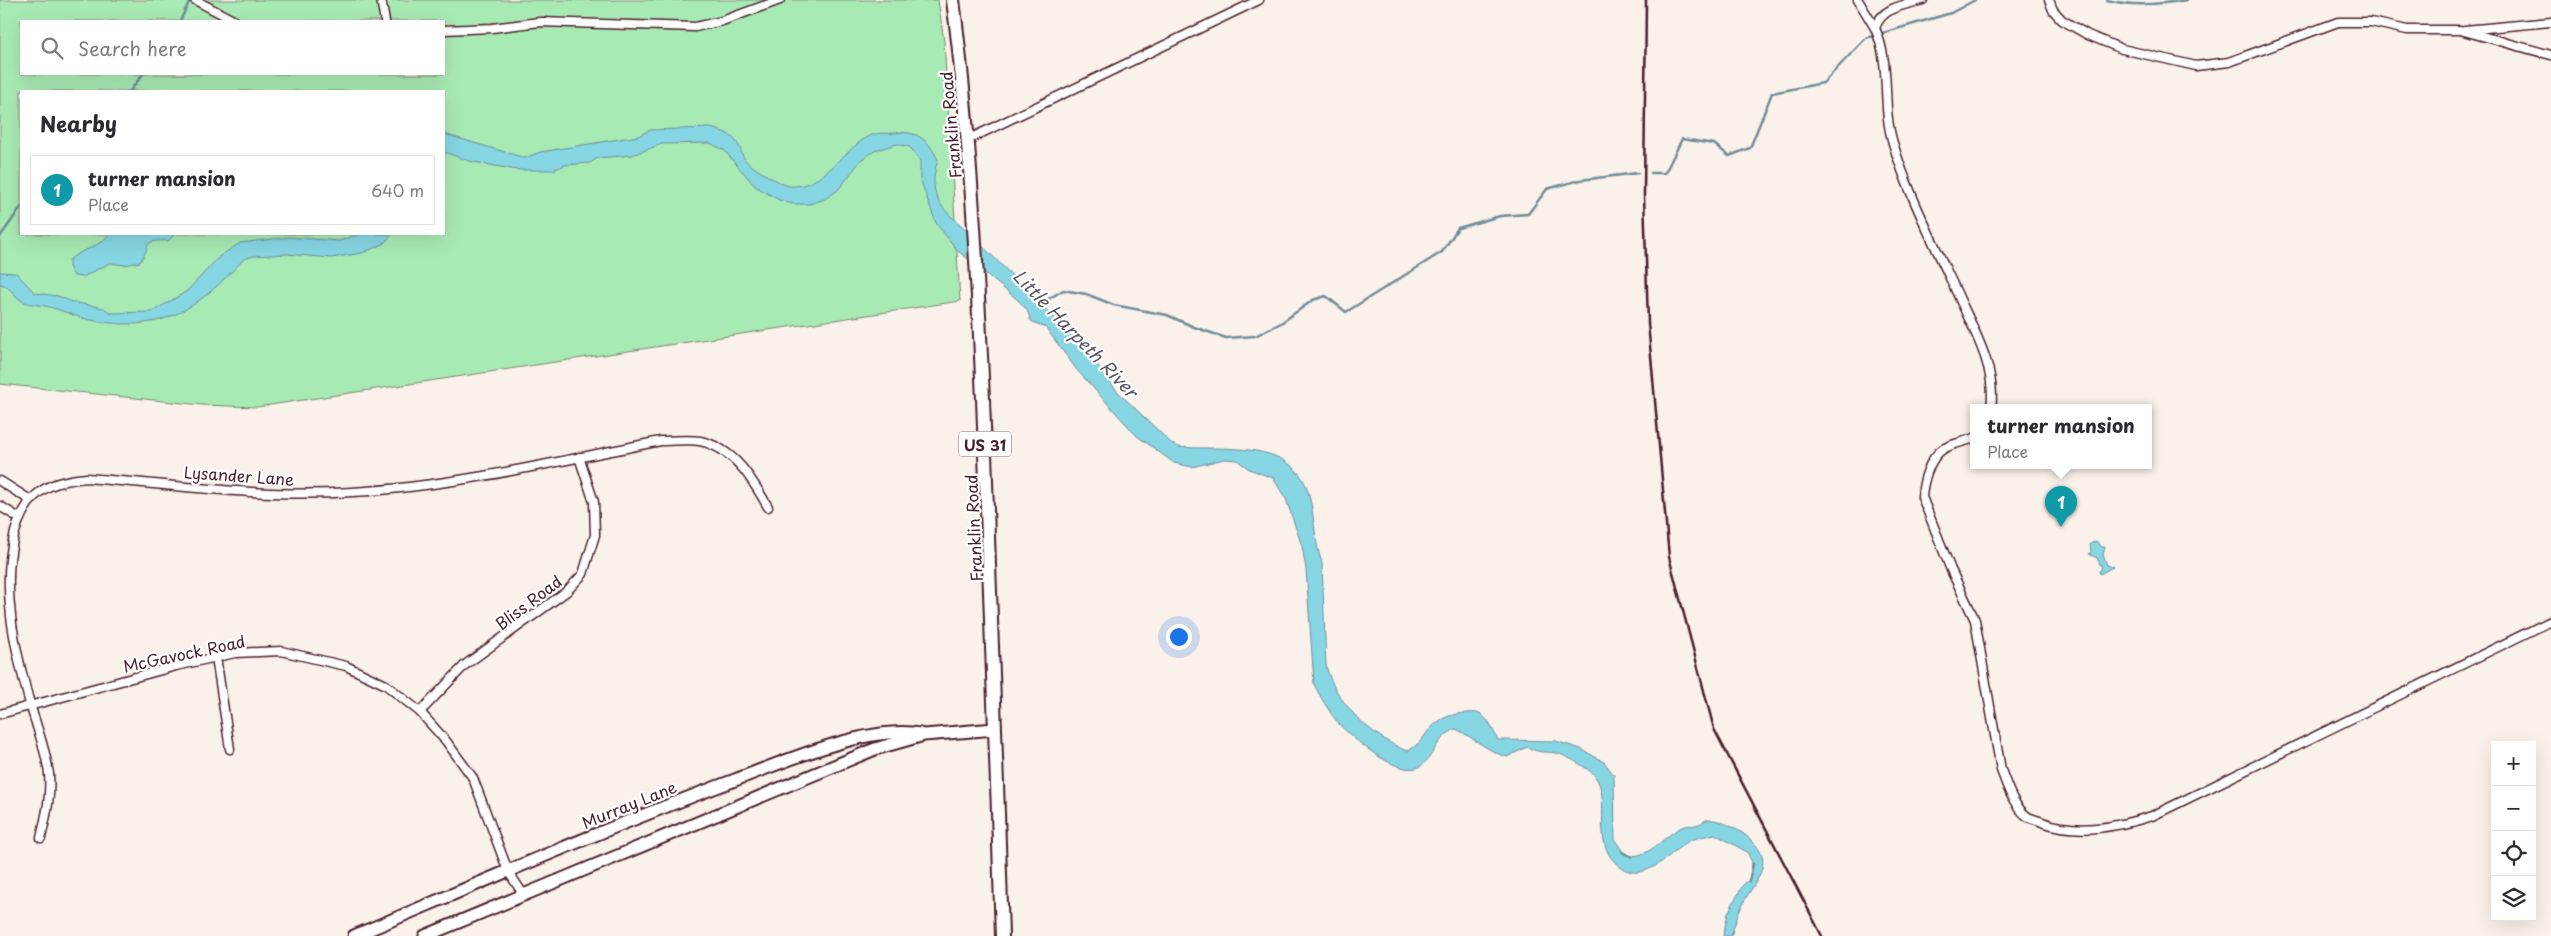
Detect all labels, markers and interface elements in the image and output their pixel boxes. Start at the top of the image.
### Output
search box [20,20,445,75]
icon: search [38,34,66,62]
text: Search here [78,34,187,62]
street label: Franklin Road [933,71,967,179]
text: Nearby [40,107,117,139]
text: turner mansion [88,164,236,192]
text: 1 [53,178,61,202]
text: 640 m [371,178,424,202]
text: Place [88,192,129,216]
water label: Little Harpeth River [1007,263,1147,405]
popup [1970,404,2152,469]
text: turner mansion [1987,411,2135,439]
road number: US 31 [959,432,1011,456]
text: Place [1987,439,2028,463]
street label: Lysander Lane [183,459,295,491]
street label: Franklin Road [958,474,988,582]
pin: 1 [2045,486,2077,527]
street label: Bliss Road [490,569,566,635]
your location [1166,624,1192,650]
street label: McGavock Road [121,628,247,678]
map controls [2491,741,2536,921]
button: + [2491,741,2536,786]
street label: Murray Lane [578,774,680,834]
button: − [2491,786,2536,831]
button: locate [2491,831,2536,876]
button: layers [2491,876,2536,921]

